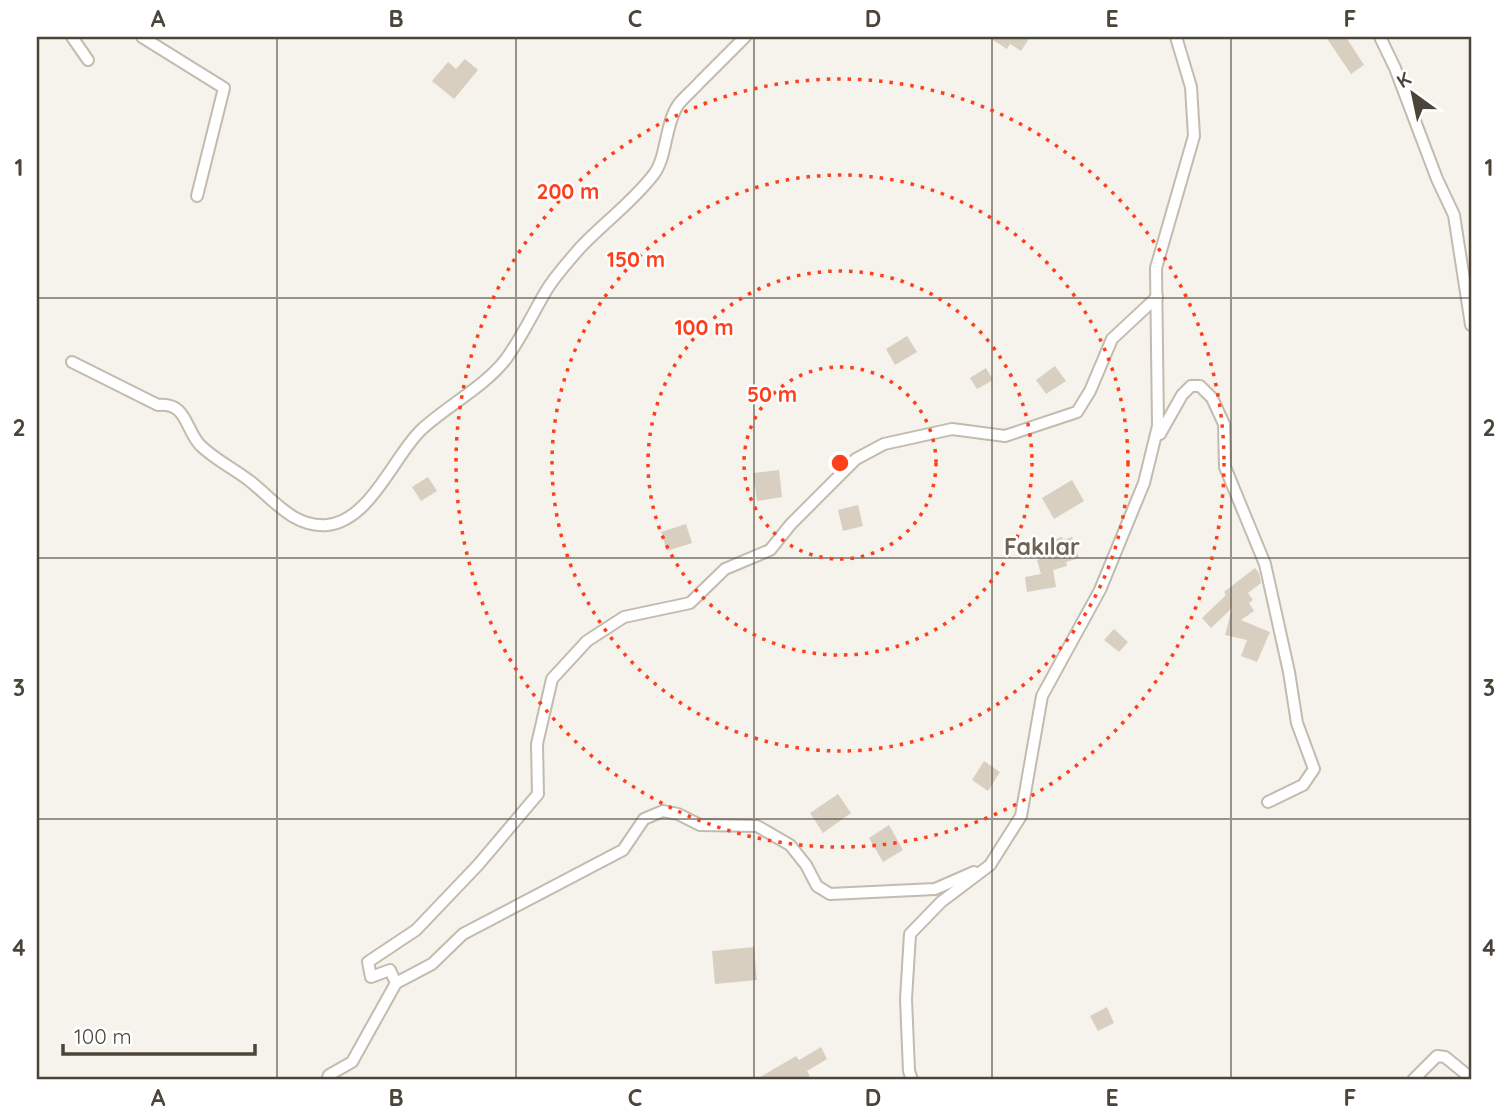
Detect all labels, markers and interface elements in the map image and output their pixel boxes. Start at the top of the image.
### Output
text: A [151,4,166,33]
text: B [388,4,404,33]
text: C [628,4,642,33]
text: D [865,4,881,33]
text: E [1105,4,1119,33]
text: F [1344,4,1356,33]
north arrow [1378,60,1448,130]
text: K [1392,66,1415,93]
text: 1 [15,153,23,182]
text: 1 [1485,153,1493,182]
text: 200 m [537,178,599,204]
text: 150 m [607,246,665,272]
text: 100 m [674,314,734,340]
text: 50 m [747,381,797,407]
text: 2 [12,413,26,442]
text: 2 [1482,413,1496,442]
centre of rings [828,451,852,475]
district label: Fakılar [1004,532,1080,561]
text: 3 [13,673,25,702]
text: 3 [1483,673,1495,702]
text: 4 [12,933,26,962]
text: 4 [1482,933,1496,962]
scale bar [63,1012,256,1056]
text: 100 m [74,1023,132,1049]
text: A [151,1083,166,1112]
text: B [388,1083,404,1112]
text: C [628,1083,642,1112]
text: D [865,1083,881,1112]
text: E [1105,1083,1119,1112]
text: F [1344,1083,1356,1112]

